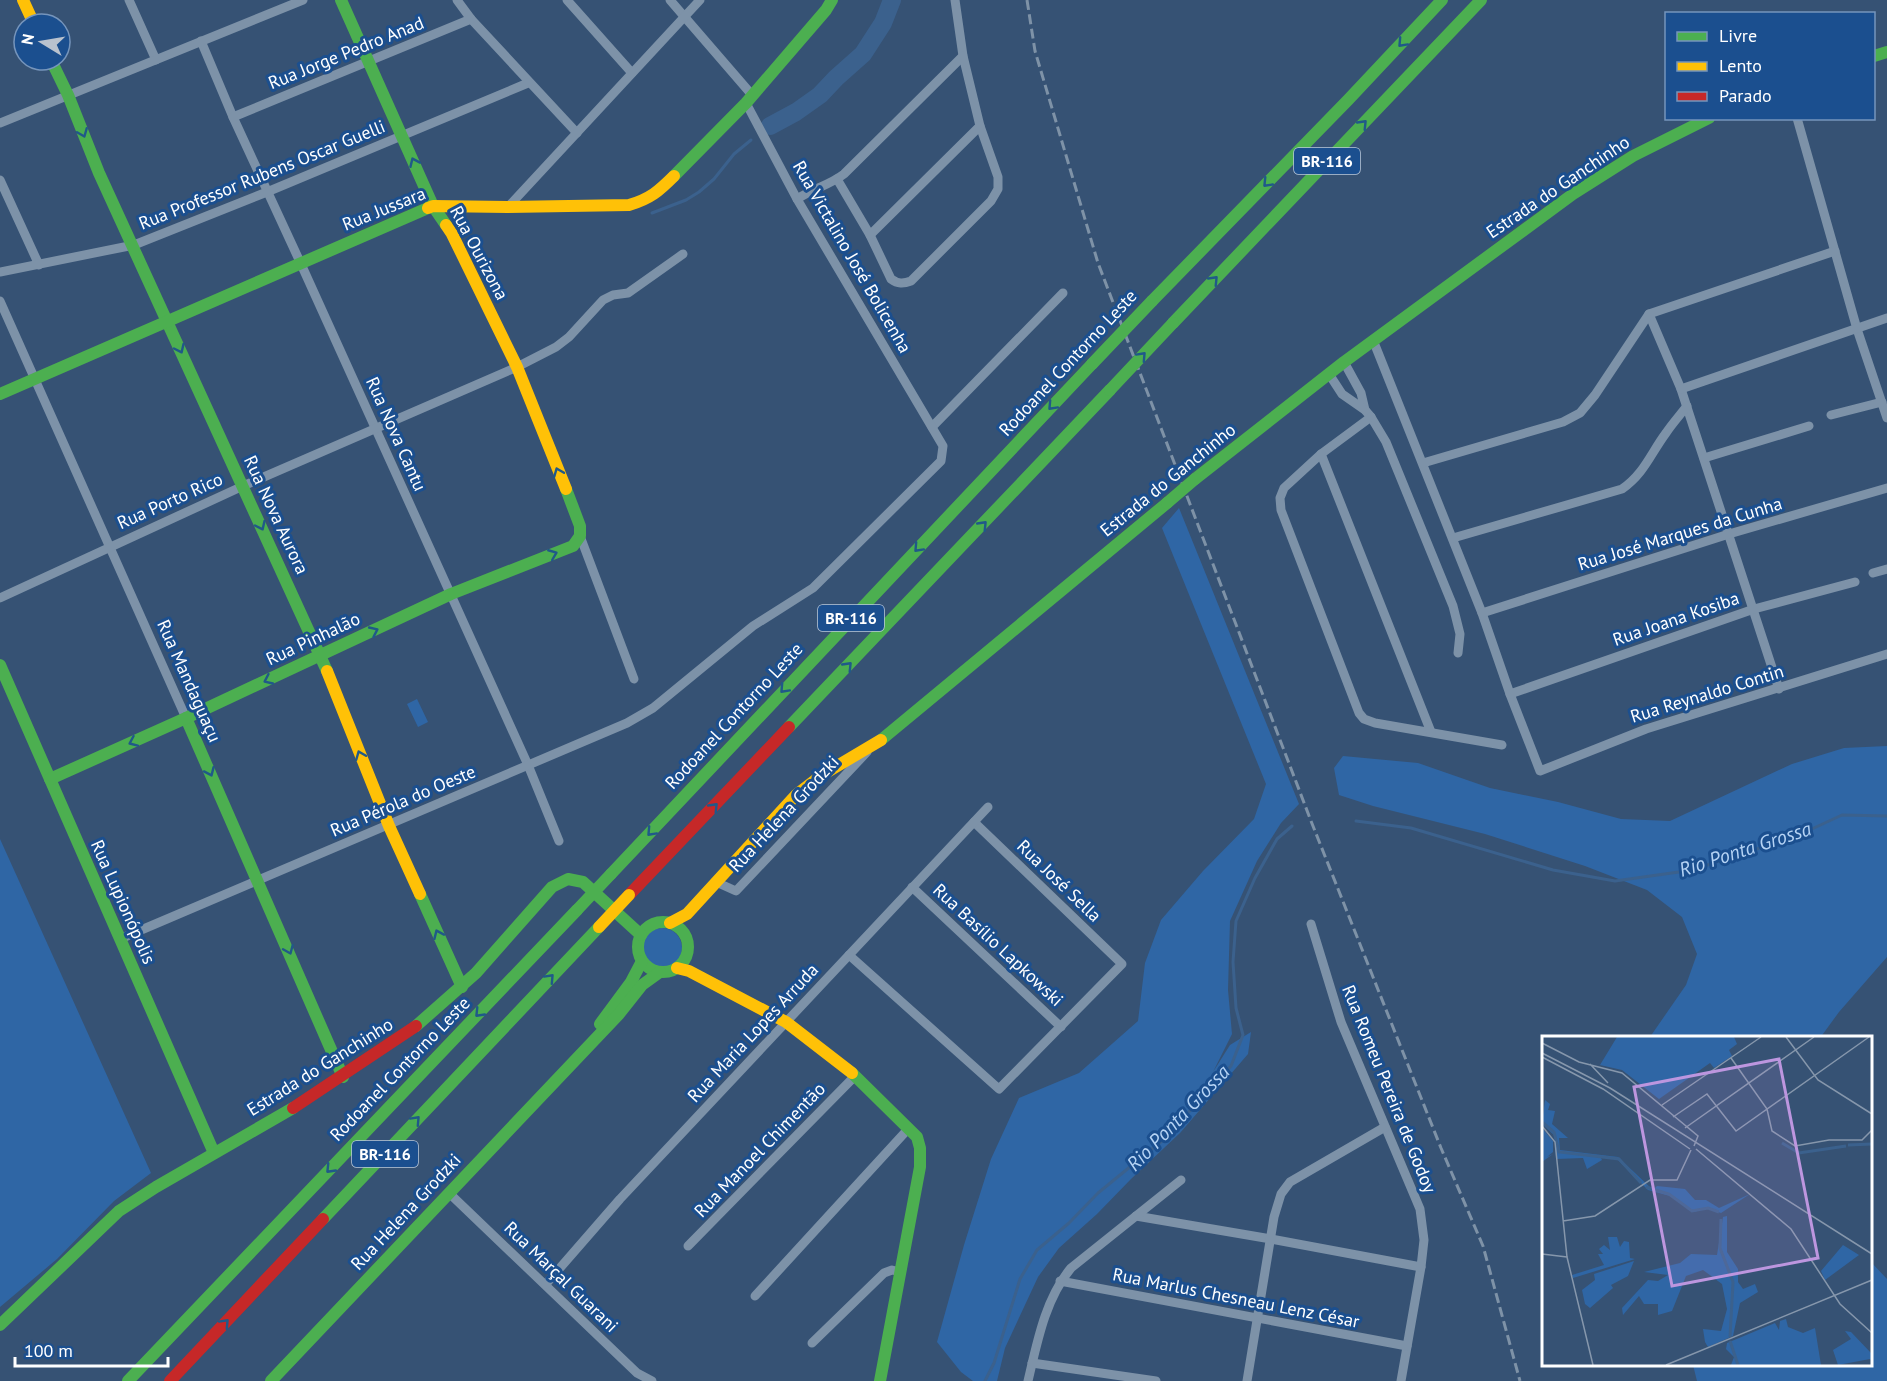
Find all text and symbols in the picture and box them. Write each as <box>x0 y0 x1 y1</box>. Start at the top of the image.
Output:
street label: Rua Jorge Pedro Anad <box>265 11 427 94</box>
north arrow <box>12 12 72 72</box>
legend <box>1665 12 1875 120</box>
text: Livre <box>1719 24 1757 47</box>
text: N <box>16 32 38 46</box>
one-way arrow <box>1398 36 1409 46</box>
text: Lento <box>1719 54 1762 77</box>
text: Parado <box>1719 84 1772 107</box>
street label: Rua Professor Rubens Oscar Guelli <box>135 114 388 235</box>
one-way arrow <box>1356 120 1367 131</box>
one-way arrow <box>76 127 88 138</box>
street label: Estrada do Ganchinho <box>1482 130 1634 243</box>
road number: BR-116 <box>1294 148 1360 174</box>
street label: Rua Victalino José Bolicenha <box>788 157 917 357</box>
one-way arrow <box>409 158 421 169</box>
one-way arrow <box>1263 176 1274 187</box>
street label: Rua Jussara <box>339 181 429 236</box>
street label: Rua Ourizona <box>445 202 514 304</box>
one-way arrow <box>1206 277 1217 288</box>
street label: Rodoanel Contorno Leste <box>994 285 1141 441</box>
one-way arrow <box>173 343 185 354</box>
one-way arrow <box>1134 352 1145 363</box>
street label: Rua Nova Cantu <box>361 373 432 494</box>
one-way arrow <box>1048 399 1059 410</box>
street label: Estrada do Ganchinho <box>1095 418 1240 541</box>
street label: Rua Nova Aurora <box>239 452 314 578</box>
street label: Rua Porto Rico <box>114 467 226 534</box>
one-way arrow <box>553 467 565 478</box>
street label: Rua José Marques da Cunha <box>1575 491 1785 576</box>
one-way arrow <box>254 520 266 531</box>
one-way arrow <box>976 521 987 531</box>
one-way arrow <box>914 541 925 551</box>
one-way arrow <box>546 549 557 561</box>
street label: Rua Joana Kosiba <box>1610 586 1742 651</box>
road number: BR-116 <box>818 605 884 631</box>
street label: Rua Pinhalão <box>262 607 364 670</box>
street label: Rua Mandaguaçu <box>152 616 227 746</box>
one-way arrow <box>367 626 378 638</box>
street label: Rodoanel Contorno Leste <box>660 638 807 794</box>
street label: Rua Reynaldo Contin <box>1627 659 1786 728</box>
one-way arrow <box>841 662 852 673</box>
one-way arrow <box>263 673 274 685</box>
one-way arrow <box>780 683 791 693</box>
one-way arrow <box>128 735 139 747</box>
one-way arrow <box>355 750 368 761</box>
street label: Rua Helena Grodzki <box>724 751 844 877</box>
street label: Rua Pérola do Oeste <box>327 760 479 842</box>
one-way arrow <box>203 765 215 776</box>
one-way arrow <box>707 803 718 814</box>
water label: Rio Ponta Grossa <box>1676 815 1815 883</box>
one-way arrow <box>647 825 658 835</box>
street label: Rua José Sella <box>1012 835 1106 927</box>
street label: Rua Lupionópolis <box>86 836 161 967</box>
street label: Rua Basílio Lapkowski <box>928 878 1068 1011</box>
one-way arrow <box>433 930 445 941</box>
one-way arrow <box>281 944 293 955</box>
street label: Rua Maria Lopes Arruda <box>682 958 823 1107</box>
one-way arrow <box>543 975 554 985</box>
street label: Rua Romeu Pereira de Godoy <box>1337 982 1442 1197</box>
street label: Rodoanel Contorno Leste <box>325 992 475 1146</box>
one-way arrow <box>475 1006 486 1016</box>
street label: Estrada do Ganchinho <box>242 1012 397 1121</box>
inset map <box>1542 1036 1872 1366</box>
water label: Rio Ponta Grossa <box>1121 1059 1235 1177</box>
street label: Rua Manoel Chimentão <box>689 1077 830 1222</box>
one-way arrow <box>409 1117 420 1128</box>
road number: BR-116 <box>352 1141 418 1167</box>
street label: Rua Helena Grodzki <box>346 1149 466 1275</box>
one-way arrow <box>326 1162 337 1173</box>
street label: Rua Marçal Guarani <box>500 1216 623 1337</box>
street label: Rua Marlus Chesneau Lenz César <box>1111 1262 1361 1333</box>
one-way arrow <box>218 1320 229 1330</box>
scale bar <box>15 1330 168 1368</box>
text: 100 m <box>24 1339 73 1362</box>

